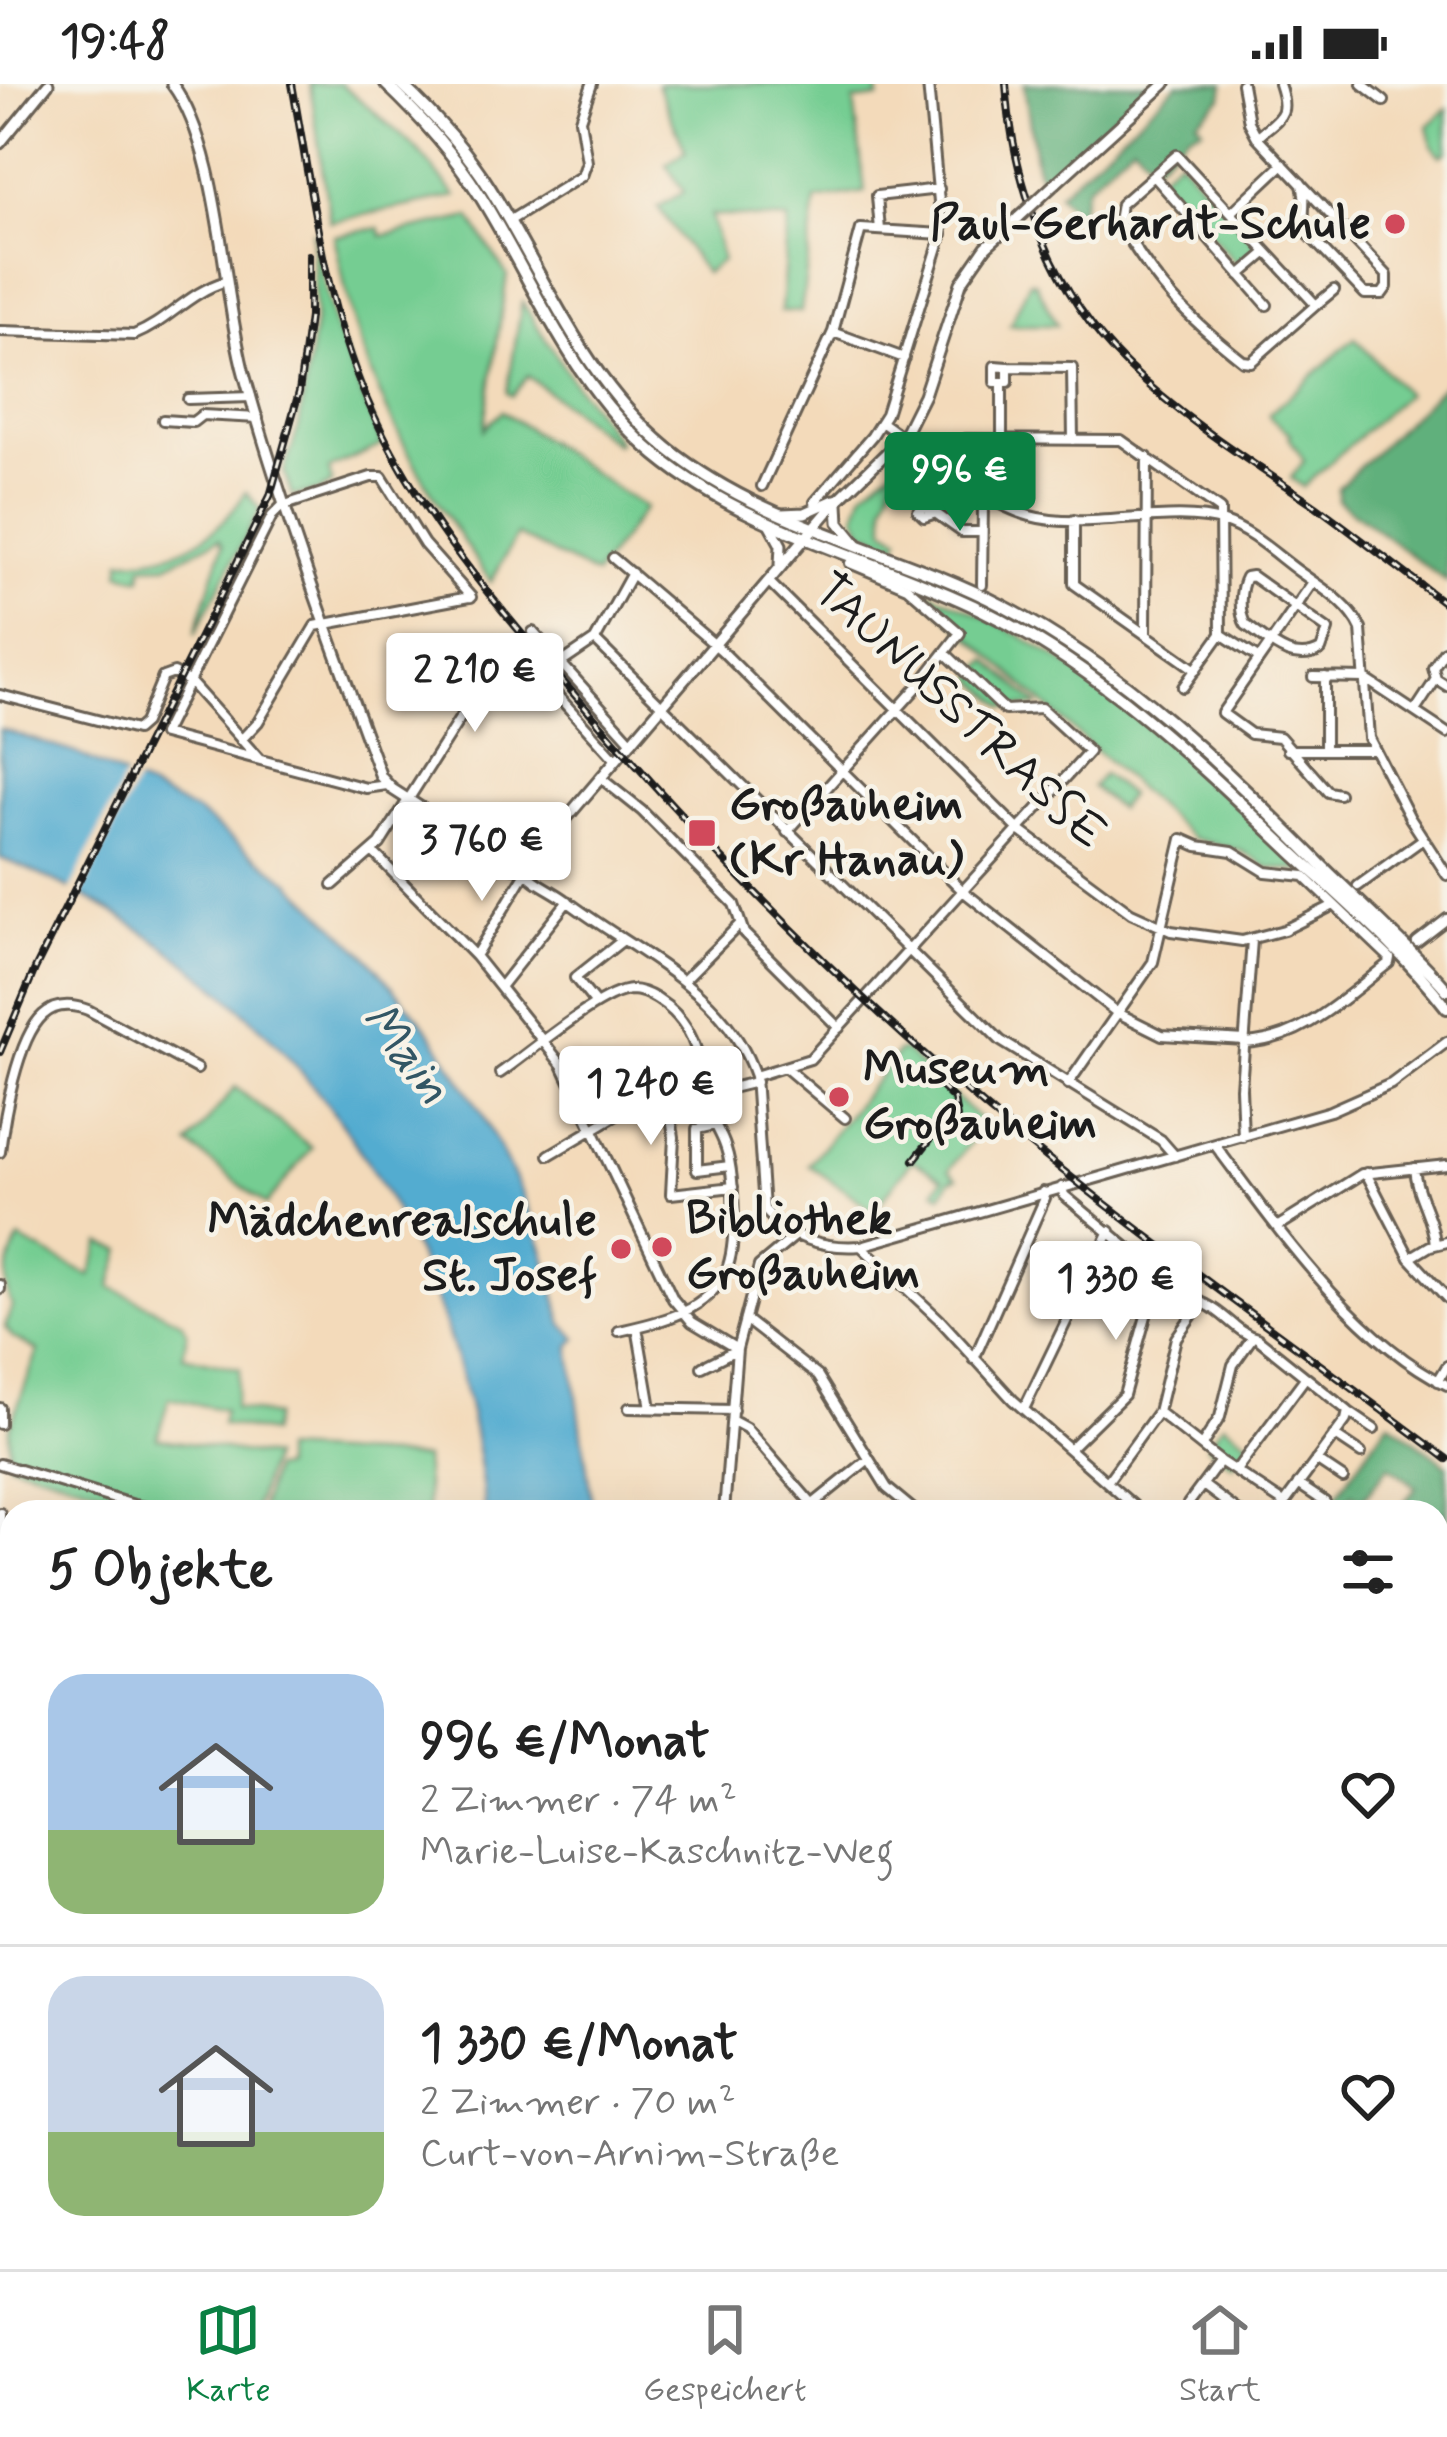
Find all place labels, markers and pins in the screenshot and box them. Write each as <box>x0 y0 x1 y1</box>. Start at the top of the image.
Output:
place label: Paul-Gerhardt-Schule <box>930 193 1371 256</box>
marker: Paul-Gerhardt-Schule <box>1382 211 1408 237</box>
pin: 996 € <box>876 432 1044 534</box>
pin: 2 210 € <box>364 633 586 735</box>
place label: Großauheim (Kr Hanau) <box>729 774 963 892</box>
pin: 3 760 € <box>371 802 593 904</box>
marker: Großauheim (Kr Hanau) <box>686 817 718 849</box>
place label: Museum Großauheim <box>863 1038 1097 1156</box>
pin: 1 240 € <box>540 1046 762 1148</box>
marker: Museum Großauheim <box>826 1084 852 1110</box>
place label: Bibliothek Großauheim <box>686 1188 920 1306</box>
place label: Mädchenrealschule St. Josef <box>208 1190 597 1308</box>
marker: Bibliothek Großauheim <box>649 1234 675 1260</box>
marker: Mädchenrealschule St. Josef <box>608 1236 634 1262</box>
pin: 1 330 € <box>1005 1241 1227 1343</box>

